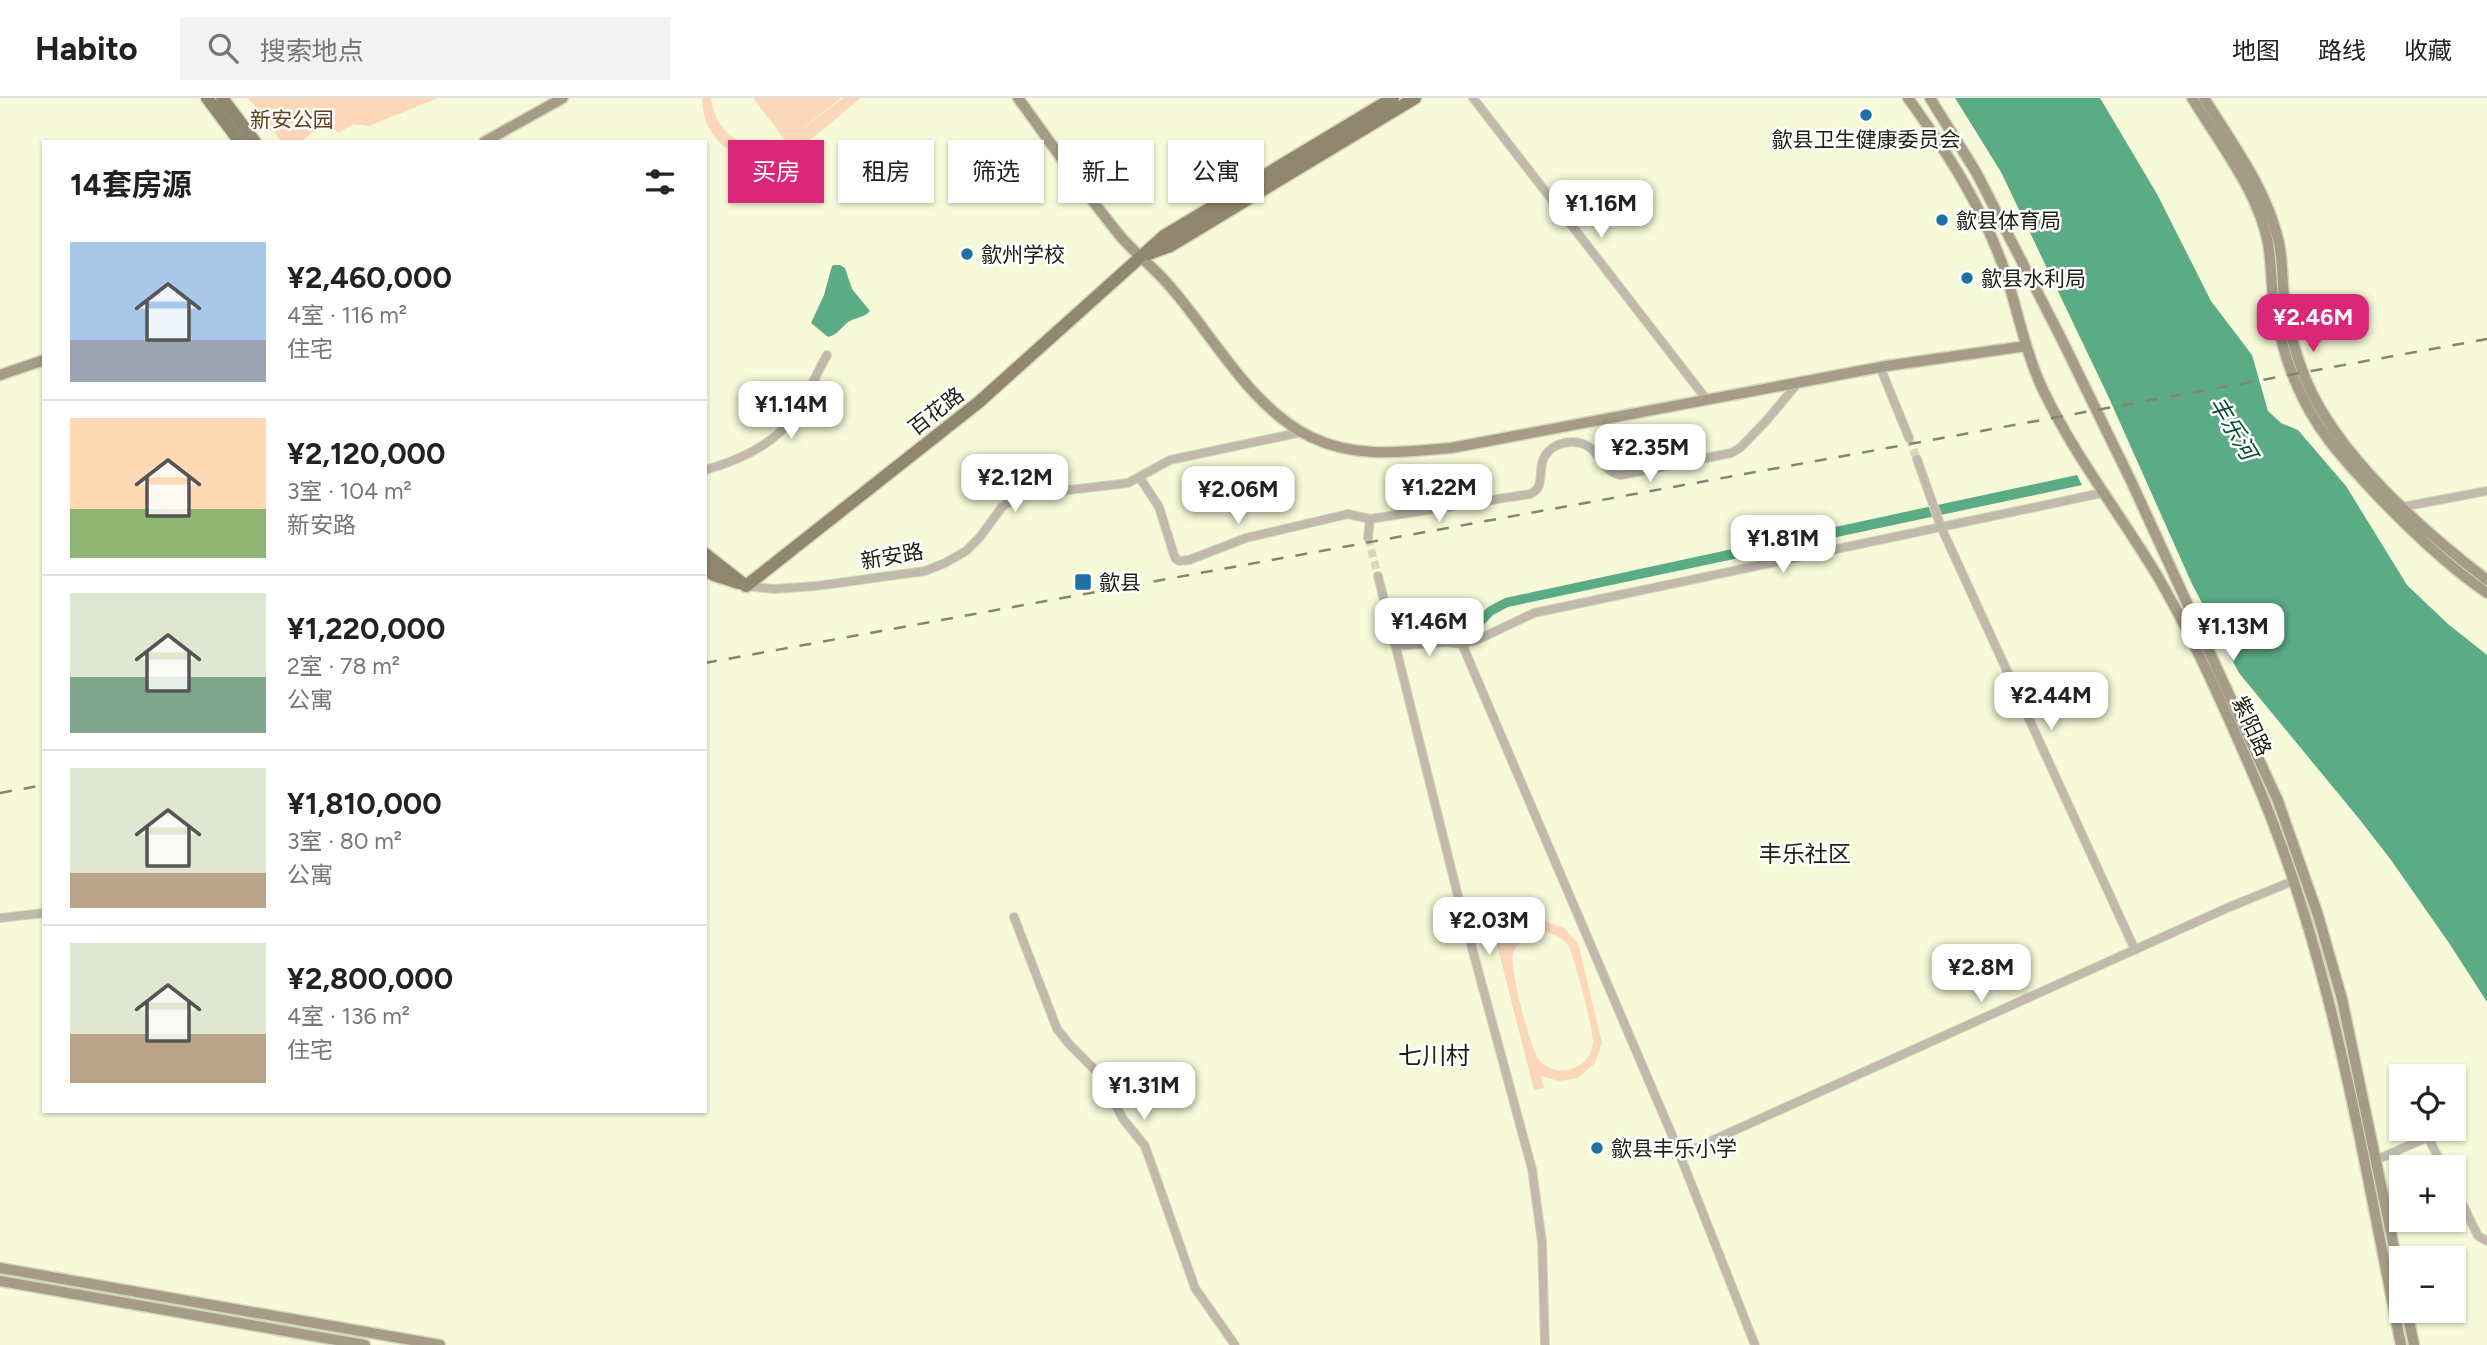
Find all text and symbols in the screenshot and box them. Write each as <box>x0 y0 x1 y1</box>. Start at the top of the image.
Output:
search box <box>180 17 670 80</box>
text: Habito <box>35 29 138 68</box>
icon: search <box>204 29 242 67</box>
text: 搜索地点 <box>260 35 364 67</box>
text: 地图 <box>2232 36 2280 65</box>
text: 路线 <box>2318 36 2366 65</box>
text: 收藏 <box>2404 36 2452 65</box>
park label: 新安公园 <box>250 107 334 132</box>
marker: 歙县卫生健康委员会 <box>1858 107 1874 123</box>
place label: 歙县卫生健康委员会 <box>1772 127 1961 152</box>
chip: 买房 <box>728 140 824 203</box>
chip: 租房 <box>838 140 934 203</box>
chip: 筛选 <box>948 140 1044 203</box>
chip: 新上 <box>1058 140 1154 203</box>
chip: 公寓 <box>1168 140 1264 203</box>
icon: filters <box>641 163 679 201</box>
text: 14套房源 <box>70 166 192 203</box>
pin: ¥1.16M <box>1544 180 1658 240</box>
text: ¥1.16M <box>1565 189 1637 217</box>
place label: 歙县体育局 <box>1956 208 2061 233</box>
marker: 歙县体育局 <box>1934 212 1950 228</box>
place label: 歙州学校 <box>981 242 1065 267</box>
marker: 歙州学校 <box>959 246 975 262</box>
text: ¥2,460,000 <box>287 259 452 296</box>
place label: 歙县水利局 <box>1981 266 2086 291</box>
icon: home <box>126 270 210 354</box>
marker: 歙县水利局 <box>1959 270 1975 286</box>
pin: ¥2.46M <box>2256 294 2370 354</box>
text: 4室 · 116 m² <box>287 301 407 329</box>
text: ¥2.46M <box>2273 303 2353 331</box>
text: 住宅 <box>287 335 333 363</box>
pin: ¥1.14M <box>734 382 848 441</box>
street label: 百花路 <box>903 382 969 440</box>
text: ¥1.14M <box>754 390 828 418</box>
water label: 丰乐河 <box>2203 391 2265 468</box>
pin: ¥2.35M <box>1593 424 1707 484</box>
text: ¥2.35M <box>1611 433 1689 461</box>
text: ¥2,120,000 <box>287 435 445 472</box>
icon: home <box>126 446 210 530</box>
pin: ¥2.12M <box>958 454 1072 514</box>
text: ¥2.12M <box>977 463 1053 491</box>
pin: ¥1.22M <box>1382 464 1496 524</box>
pin: ¥2.06M <box>1181 466 1295 526</box>
text: ¥1.22M <box>1401 473 1477 501</box>
text: ¥2.06M <box>1198 475 1278 503</box>
text: 3室 · 104 m² <box>287 477 412 505</box>
text: 新安路 <box>287 511 356 539</box>
pin: ¥1.81M <box>1726 516 1840 575</box>
text: ¥1.81M <box>1747 524 1819 552</box>
street label: 新安路 <box>859 538 925 574</box>
place label: 歙县 <box>1099 570 1141 595</box>
marker: 歙县 <box>1073 572 1093 592</box>
pin: ¥1.46M <box>1372 598 1486 658</box>
pin: ¥1.13M <box>2176 603 2290 663</box>
text: ¥1.46M <box>1391 607 1467 635</box>
text: ¥1,220,000 <box>287 610 445 647</box>
text: ¥1.13M <box>2197 612 2269 640</box>
icon: home <box>126 621 210 705</box>
text: 2室 · 78 m² <box>287 652 400 680</box>
pin: ¥2.44M <box>1994 672 2108 732</box>
text: ¥2.44M <box>2010 681 2092 709</box>
text: 公寓 <box>287 686 333 714</box>
street label: 紫阳路 <box>2227 692 2277 760</box>
text: ¥1,810,000 <box>287 785 442 822</box>
icon: home <box>126 796 210 880</box>
text: 3室 · 80 m² <box>287 827 402 855</box>
district label: 丰乐社区 <box>1759 840 1851 868</box>
text: 公寓 <box>287 861 333 889</box>
pin: ¥2.03M <box>1432 898 1546 957</box>
text: ¥2.03M <box>1449 906 1529 934</box>
pin: ¥2.8M <box>1932 944 2030 1004</box>
text: ¥2.8M <box>1948 953 2014 981</box>
text: ¥2,800,000 <box>287 960 453 997</box>
icon: home <box>126 971 210 1055</box>
text: 4室 · 136 m² <box>287 1002 410 1030</box>
text: 住宅 <box>287 1036 333 1064</box>
district label: 七川村 <box>1398 1041 1470 1070</box>
pin: ¥1.31M <box>1087 1062 1201 1122</box>
map controls <box>2389 1064 2466 1323</box>
button: locate <box>2389 1064 2466 1141</box>
text: ¥1.31M <box>1108 1071 1180 1099</box>
place label: 歙县丰乐小学 <box>1611 1136 1737 1161</box>
marker: 歙县丰乐小学 <box>1589 1140 1605 1156</box>
button: + <box>2389 1155 2466 1232</box>
button: − <box>2389 1246 2466 1323</box>

